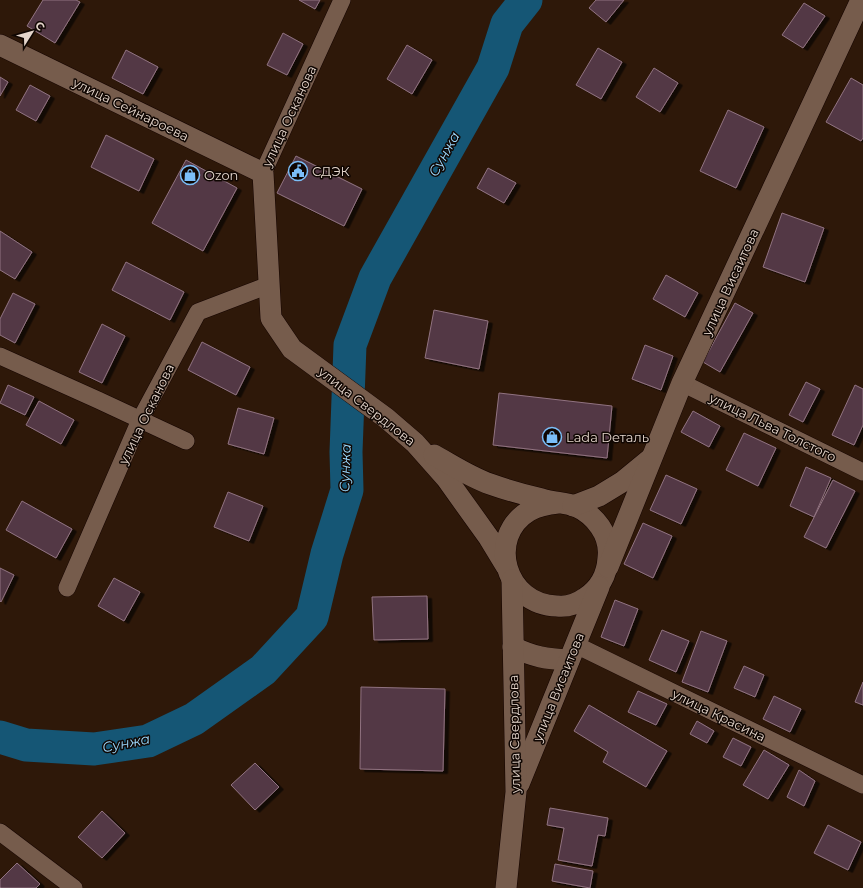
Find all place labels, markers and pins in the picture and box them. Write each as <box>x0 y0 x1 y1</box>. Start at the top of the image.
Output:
public building icon: СДЭК <box>287 160 309 182</box>
place label: СДЭК <box>312 163 350 179</box>
shop icon: Ozon <box>179 164 201 186</box>
place label: Ozon <box>204 167 238 183</box>
shop icon: Lada Dеталь <box>541 426 563 448</box>
place label: Lada Dеталь <box>566 429 649 445</box>

